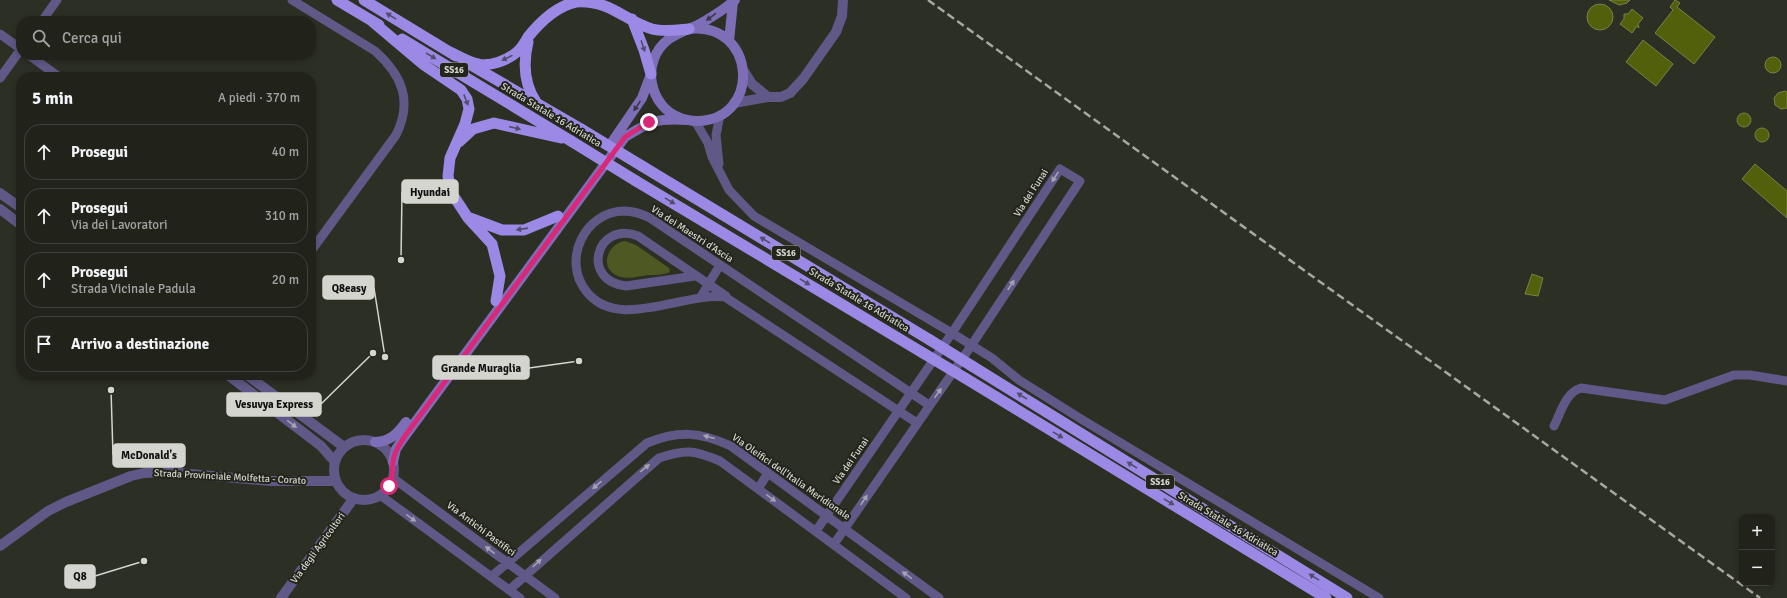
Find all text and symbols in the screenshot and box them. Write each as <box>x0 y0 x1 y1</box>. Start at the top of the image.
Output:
one-way arrow <box>385 12 396 20</box>
one-way arrow <box>706 13 717 21</box>
search box <box>16 16 316 60</box>
icon: search <box>30 27 52 49</box>
text: Cerca qui <box>62 29 122 47</box>
one-way arrow <box>640 41 646 53</box>
one-way arrow <box>425 53 437 60</box>
one-way arrow <box>501 55 512 61</box>
road number: SS16 <box>440 63 468 77</box>
street label: Strada Statale 16 Adriatica <box>499 80 603 150</box>
text: 5 min <box>32 88 73 109</box>
text: A piedi · 370 m <box>218 90 300 106</box>
one-way arrow <box>463 95 469 107</box>
one-way arrow <box>633 100 640 112</box>
route end <box>640 113 658 131</box>
one-way arrow <box>509 125 522 131</box>
icon: ahead <box>33 141 55 163</box>
text: Prosegui <box>71 143 128 161</box>
text: 40 m <box>272 144 299 160</box>
street label: Via dei Funai <box>1011 167 1051 219</box>
one-way arrow <box>1051 172 1058 183</box>
callout: Hyundai <box>402 180 458 203</box>
text: Hyundai <box>410 186 450 199</box>
one-way arrow <box>665 197 675 205</box>
text: Prosegui <box>71 199 128 217</box>
street label: Via dei Maestri d’Ascia <box>649 203 735 265</box>
icon: ahead <box>33 205 55 227</box>
text: 310 m <box>265 208 299 224</box>
text: Via dei Lavoratori <box>71 217 168 233</box>
one-way arrow <box>516 226 528 232</box>
one-way arrow <box>759 237 771 244</box>
road number: SS16 <box>772 246 800 260</box>
text: Prosegui <box>71 263 128 281</box>
street label: Strada Statale 16 Adriatica <box>807 265 911 335</box>
icon: ahead <box>33 269 55 291</box>
text: 20 m <box>272 272 299 288</box>
callout: Q8easy <box>323 276 374 299</box>
one-way arrow <box>799 279 811 286</box>
one-way arrow <box>1007 280 1015 291</box>
text: Strada Vicinale Padula <box>71 281 196 297</box>
text: Q8easy <box>332 282 367 295</box>
icon: arrive <box>33 333 55 355</box>
text: Arrivo a destinazione <box>71 335 209 353</box>
callout: Grande Muraglia <box>433 356 529 379</box>
text: Grande Muraglia <box>441 362 521 375</box>
one-way arrow <box>934 388 942 398</box>
callout: Vesuvya Express <box>227 393 321 416</box>
one-way arrow <box>1016 393 1028 400</box>
text: Vesuvya Express <box>235 398 313 411</box>
one-way arrow <box>287 420 298 428</box>
street label: Via Oleifici dell'Italia Meridionale <box>730 431 852 523</box>
one-way arrow <box>1052 431 1064 438</box>
one-way arrow <box>703 434 716 440</box>
street label: Via dei Funai <box>830 435 872 487</box>
callout: McDonald's <box>113 444 185 467</box>
text: McDonald's <box>121 449 177 462</box>
one-way arrow <box>1127 461 1137 469</box>
one-way arrow <box>640 464 651 472</box>
street label: Strada Provinciale Molfetta - Corato <box>154 467 306 487</box>
road number: SS16 <box>1146 475 1174 489</box>
route start <box>380 477 398 495</box>
one-way arrow <box>592 480 601 489</box>
street label: Strada Statale 16 Adriatica <box>1176 489 1280 559</box>
one-way arrow <box>766 494 776 502</box>
one-way arrow <box>860 495 868 505</box>
street label: Via Antichi Pastifici <box>444 499 518 559</box>
one-way arrow <box>1163 499 1175 506</box>
street label: Via degli Agricoltori <box>288 510 348 586</box>
one-way arrow <box>406 514 417 522</box>
map controls <box>1739 514 1775 586</box>
button: + <box>1739 514 1775 550</box>
one-way arrow <box>485 546 495 554</box>
button: − <box>1739 550 1775 586</box>
one-way arrow <box>532 559 543 568</box>
callout: Q8 <box>65 565 95 588</box>
text: Q8 <box>73 570 87 583</box>
one-way arrow <box>902 571 913 579</box>
one-way arrow <box>1308 574 1320 581</box>

